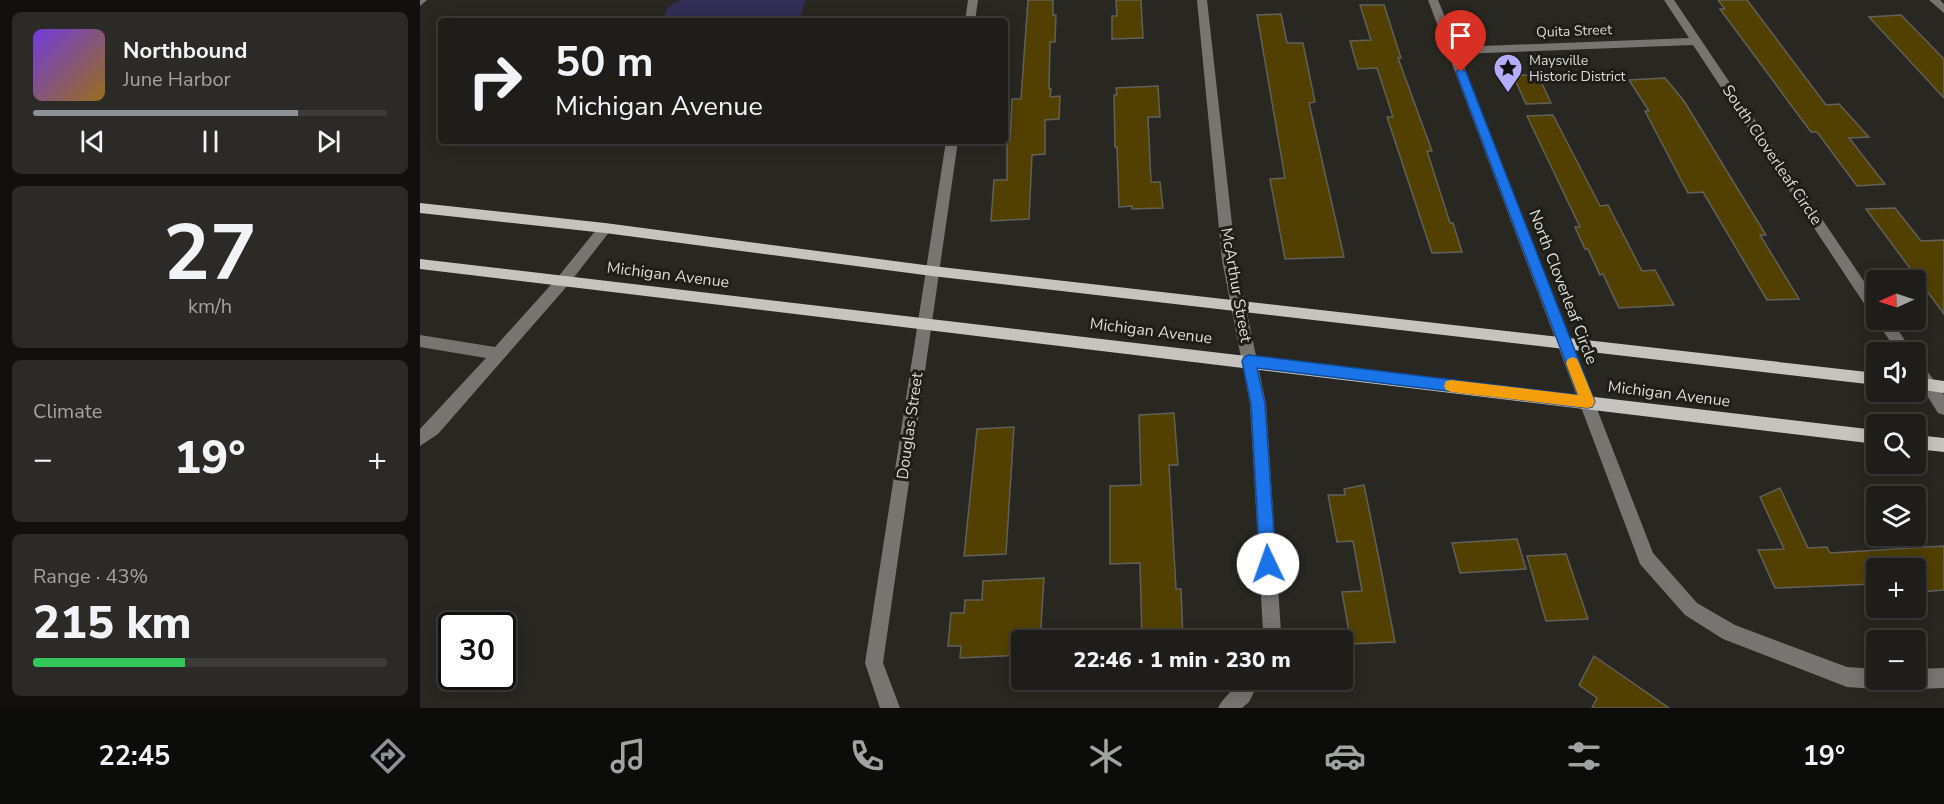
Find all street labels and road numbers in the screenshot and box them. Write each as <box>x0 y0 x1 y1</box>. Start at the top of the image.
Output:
street label: Quita Street <box>1536 20 1612 42</box>
street label: South Cloverleaf Circle <box>1717 81 1827 229</box>
street label: North Cloverleaf Circle <box>1523 206 1603 368</box>
street label: McArthur Street <box>1215 226 1257 344</box>
street label: Michigan Avenue <box>606 257 730 293</box>
street label: Michigan Avenue <box>1089 313 1213 349</box>
street label: Douglas Street <box>892 371 928 481</box>
street label: Michigan Avenue <box>1607 376 1731 412</box>

